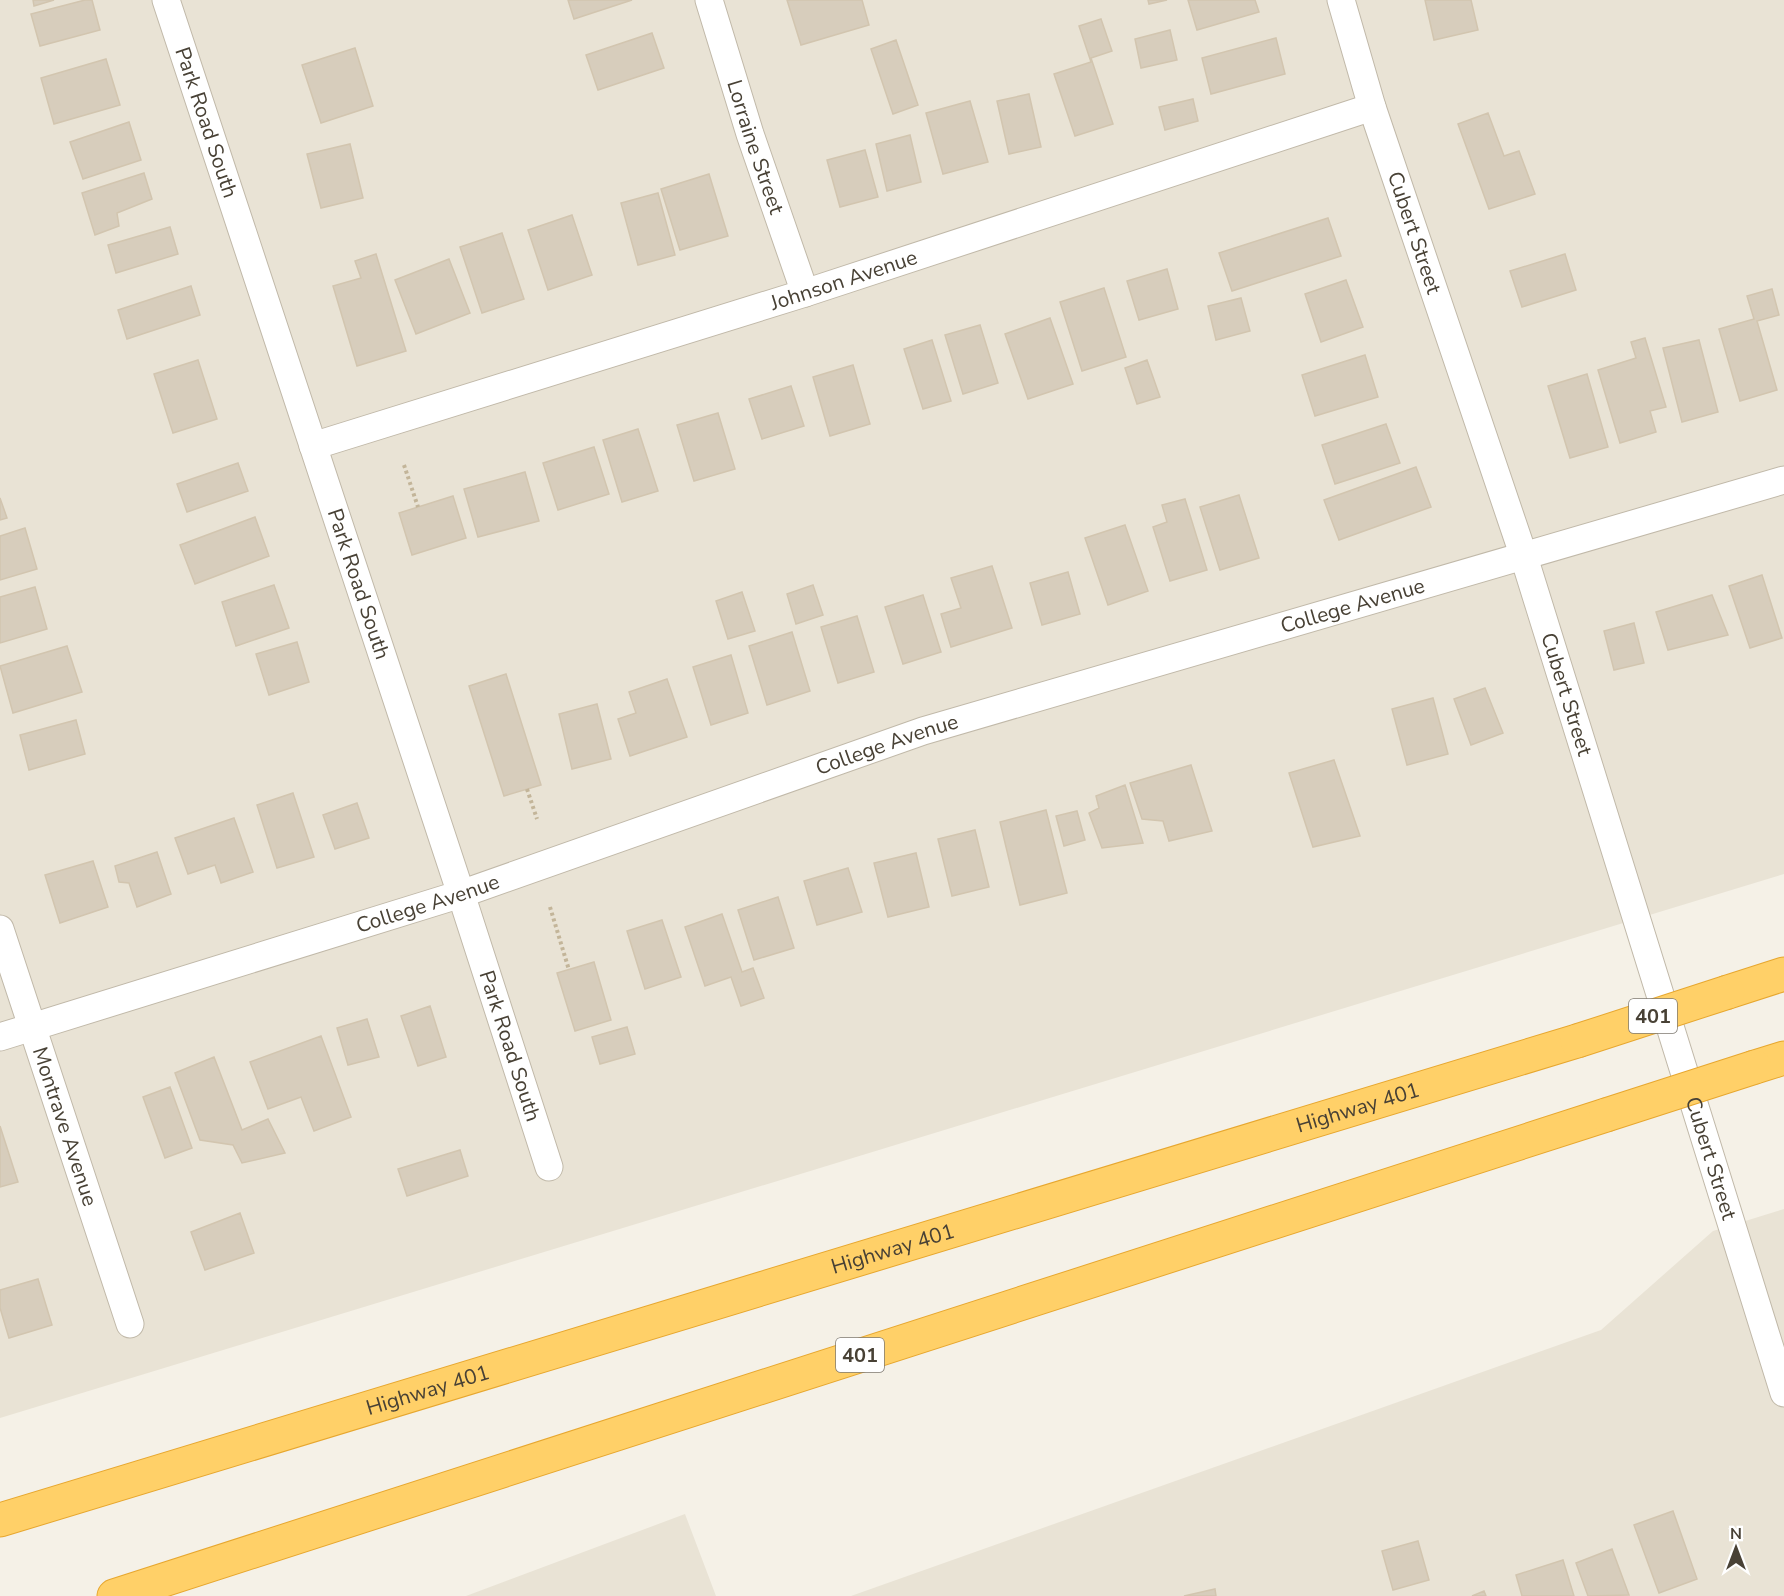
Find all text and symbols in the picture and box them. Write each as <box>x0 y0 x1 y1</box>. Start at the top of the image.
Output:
street label: Park Road South <box>168 43 244 202</box>
street label: Lorraine Street <box>720 76 791 218</box>
street label: Cubert Street <box>1381 168 1448 298</box>
street label: Johnson Avenue <box>766 243 921 317</box>
street label: Park Road South <box>321 505 397 663</box>
street label: College Avenue <box>1277 571 1428 640</box>
street label: Cubert Street <box>1534 629 1599 760</box>
street label: College Avenue <box>812 707 961 782</box>
street label: College Avenue <box>353 868 503 940</box>
street label: Park Road South <box>472 967 547 1125</box>
road number: 401 <box>1629 999 1677 1033</box>
street label: Montrave Avenue <box>26 1043 104 1210</box>
street label: Highway 401 <box>1293 1076 1423 1140</box>
street label: Cubert Street <box>1679 1093 1743 1224</box>
street label: Highway 401 <box>828 1217 958 1281</box>
road number: 401 <box>836 1338 884 1372</box>
street label: Highway 401 <box>363 1358 493 1422</box>
north arrow <box>1706 1518 1766 1578</box>
text: N <box>1730 1523 1742 1545</box>

